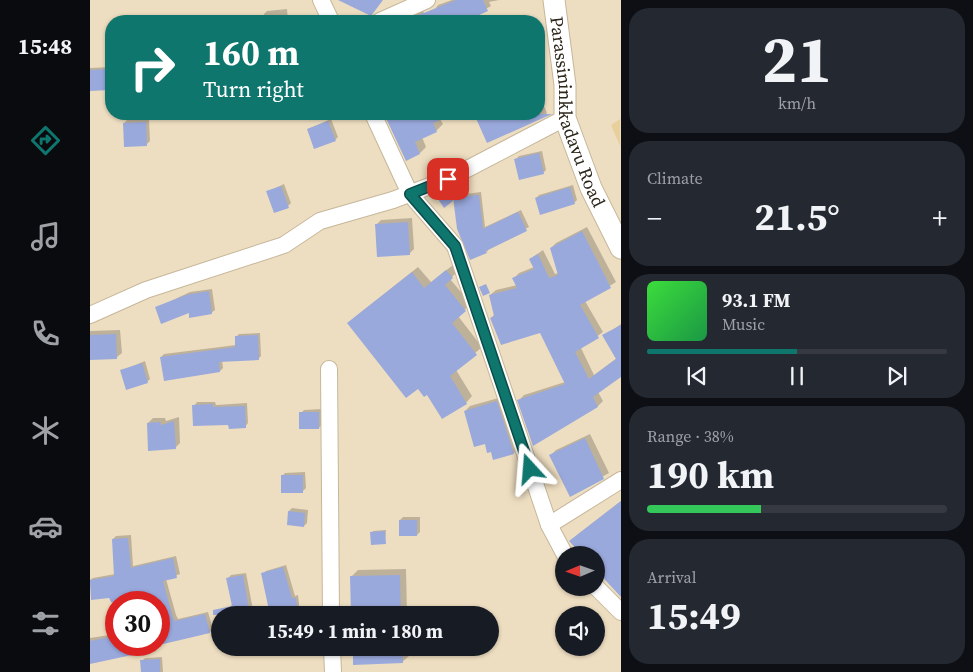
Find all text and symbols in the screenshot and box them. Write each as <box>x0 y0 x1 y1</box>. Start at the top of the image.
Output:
street label: Parassininkkadavu Road <box>544 15 612 211</box>
text: 21 <box>762 15 832 104</box>
text: 160 m <box>203 29 299 77</box>
text: 15:48 <box>18 31 72 61</box>
icon: right <box>120 35 185 100</box>
text: Turn right <box>203 74 304 104</box>
text: km/h <box>778 92 816 114</box>
icon: directions <box>28 123 63 158</box>
pin <box>427 158 469 200</box>
icon: arrive <box>434 165 462 193</box>
text: Climate <box>647 167 703 189</box>
text: 21.5° <box>754 191 840 243</box>
text: − <box>647 199 662 237</box>
text: + <box>932 199 947 237</box>
icon: music <box>28 219 63 254</box>
text: 93.1 FM <box>722 287 791 313</box>
text: Music <box>722 313 765 335</box>
icon: phone <box>28 316 63 351</box>
icon: previous <box>683 362 711 390</box>
icon: pause <box>783 362 811 390</box>
icon: next <box>883 362 911 390</box>
icon: climate <box>28 413 63 448</box>
text: Range · 38% <box>647 425 734 447</box>
position arrow <box>503 442 555 494</box>
text: 190 km <box>647 449 774 501</box>
icon: car <box>28 509 63 544</box>
north arrow <box>555 546 605 596</box>
map controls <box>555 546 605 656</box>
text: Arrival <box>647 566 696 588</box>
text: 15:49 <box>647 590 741 642</box>
speed limit sign: 30 <box>105 591 170 656</box>
icon: filters <box>28 606 63 641</box>
button: sound <box>555 606 605 656</box>
text: 15:49 · 1 min · 180 m <box>267 618 443 644</box>

